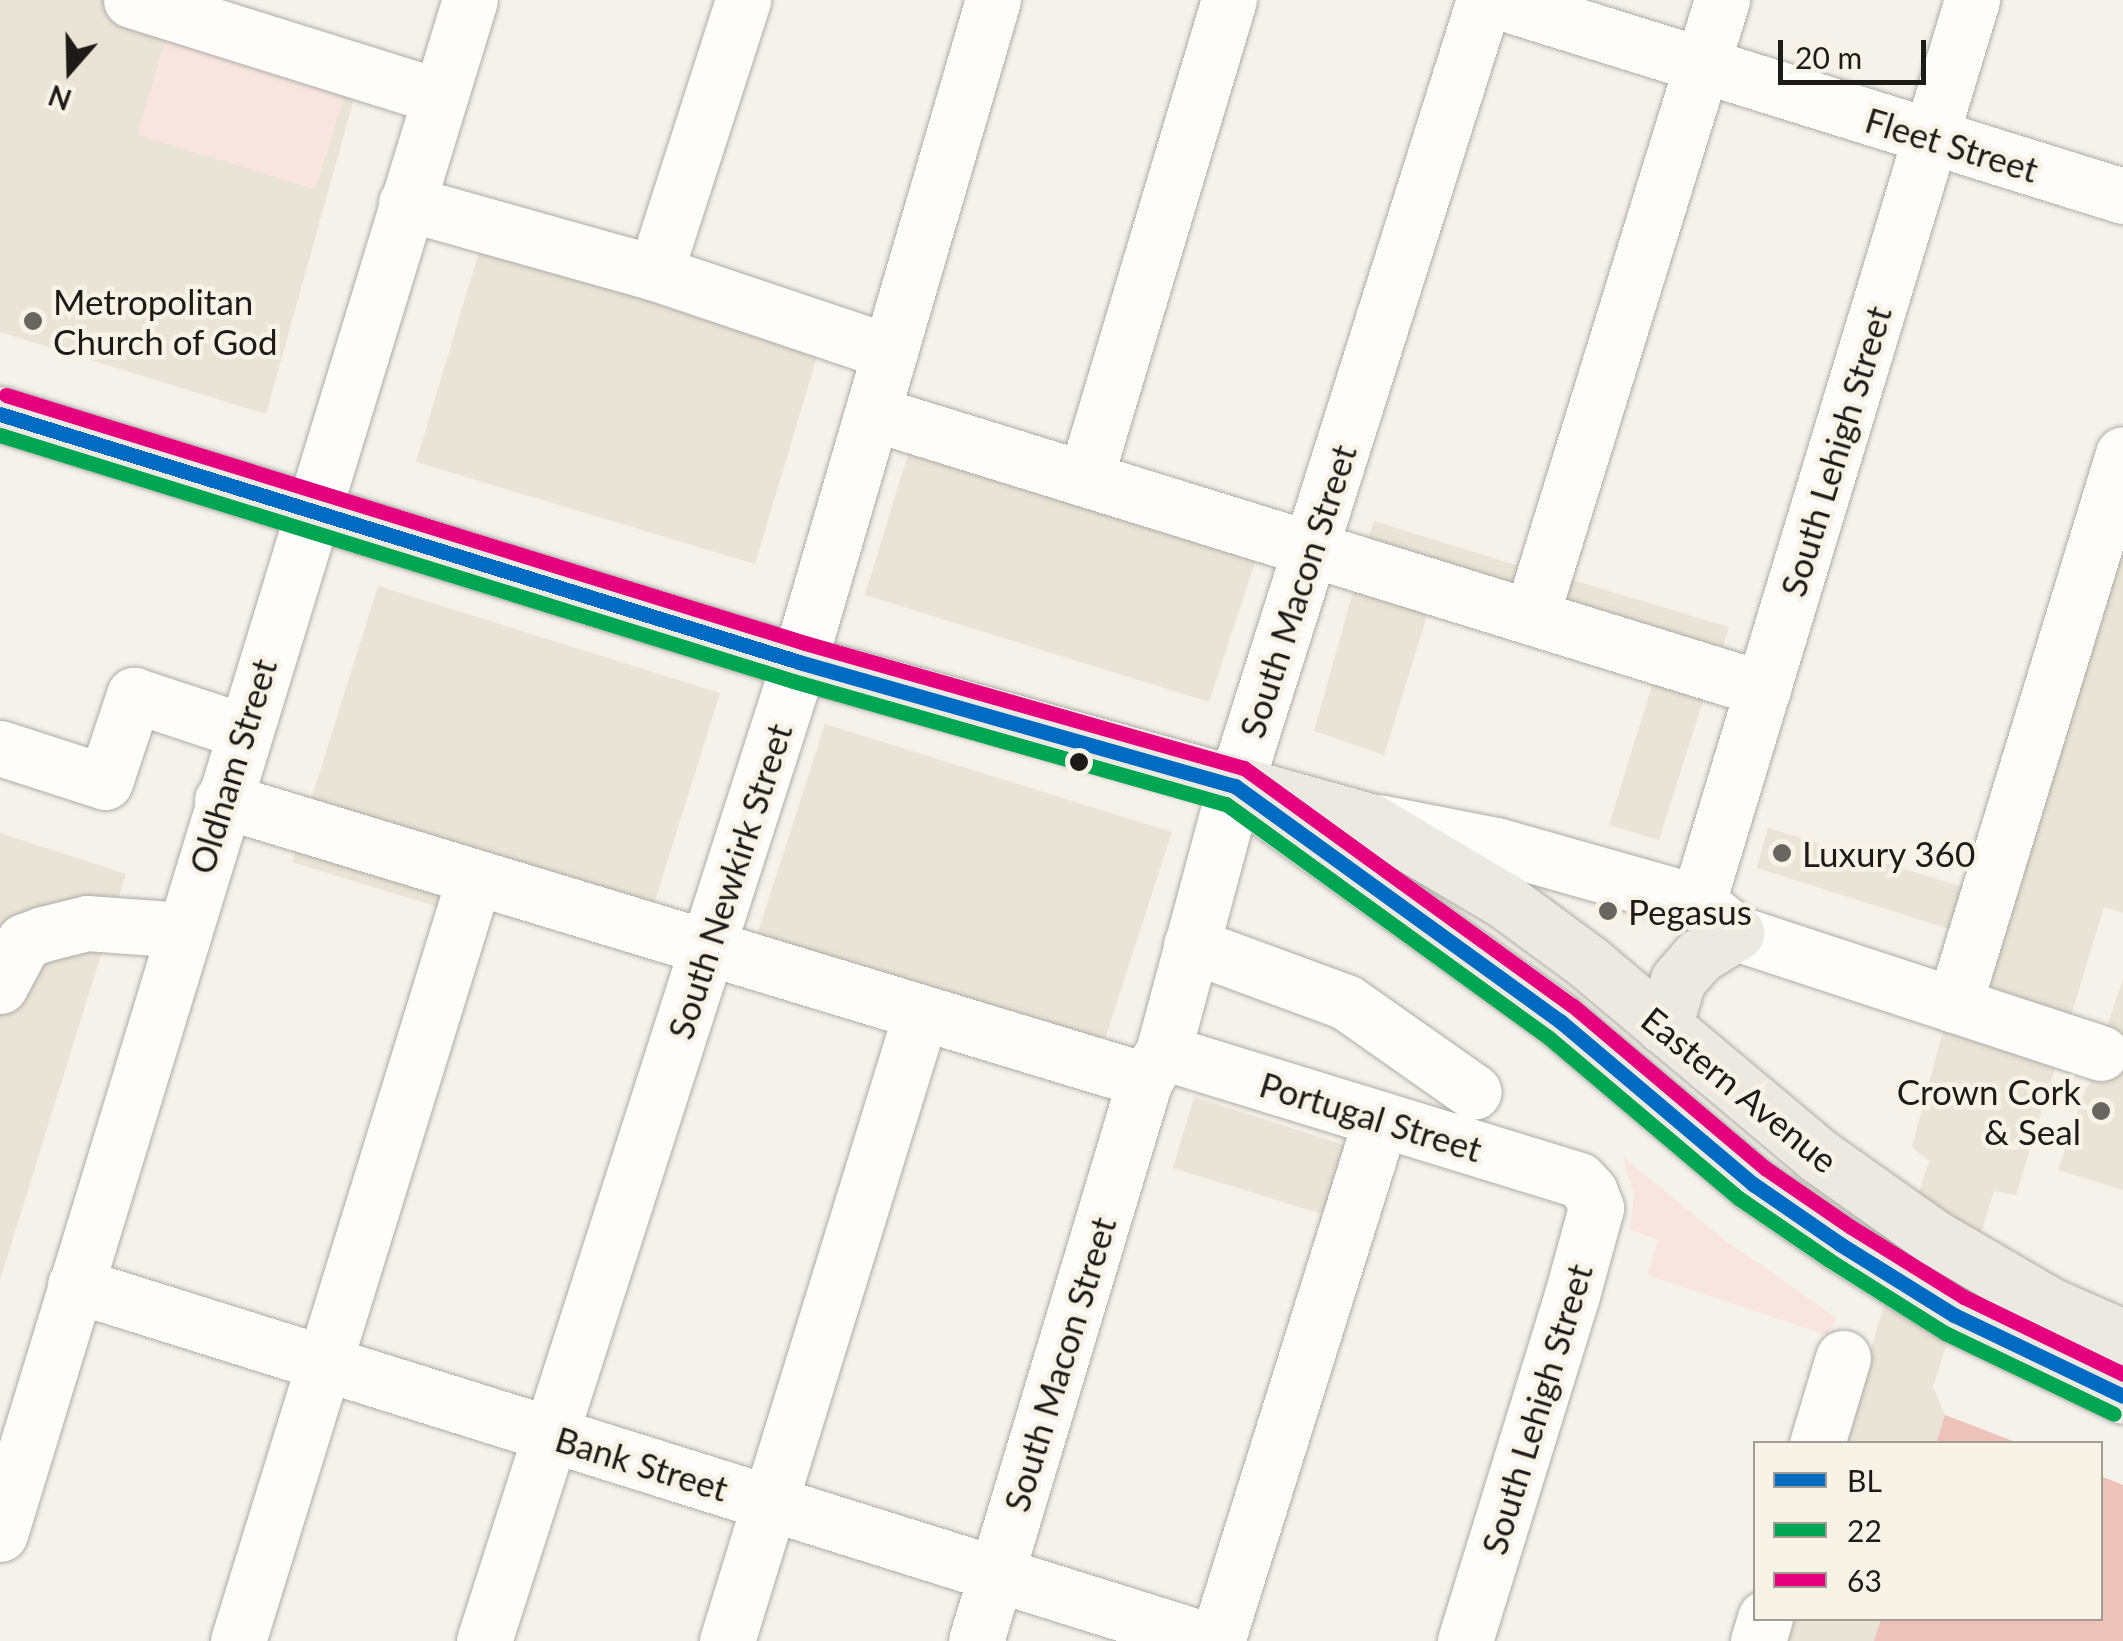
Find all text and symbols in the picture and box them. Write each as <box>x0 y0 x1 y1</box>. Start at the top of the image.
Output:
north arrow <box>20 20 120 120</box>
scale bar <box>1783 20 1930 82</box>
text: 20 m <box>1795 39 1862 75</box>
text: N <box>44 79 76 118</box>
street label: Fleet Street <box>1861 98 2043 190</box>
place label: Metropolitan Church of God <box>53 280 278 362</box>
street label: South Lehigh Street <box>1771 301 1899 601</box>
marker: Metropolitan Church of God <box>22 310 44 332</box>
street label: South Macon Street <box>1230 439 1364 743</box>
street label: Oldham Street <box>179 654 285 878</box>
street label: South Newkirk Street <box>658 718 800 1044</box>
unlabelled marker <box>1069 752 1089 772</box>
place label: Luxury 360 <box>1802 832 1976 874</box>
marker: Luxury 360 <box>1771 842 1793 864</box>
place label: Pegasus <box>1628 890 1752 932</box>
marker: Pegasus <box>1597 900 1619 922</box>
street label: Eastern Avenue <box>1633 997 1847 1181</box>
street label: Portugal Street <box>1255 1062 1487 1170</box>
place label: Crown Cork & Seal <box>1897 1070 2081 1152</box>
marker: Crown Cork & Seal <box>2090 1100 2112 1122</box>
street label: South Macon Street <box>994 1212 1124 1516</box>
street label: South Lehigh Street <box>1472 1259 1600 1559</box>
street label: Bank Street <box>551 1417 733 1509</box>
legend <box>1753 1441 2103 1621</box>
text: BL <box>1847 1462 1882 1498</box>
text: 22 <box>1847 1512 1882 1548</box>
text: 63 <box>1847 1562 1882 1598</box>

